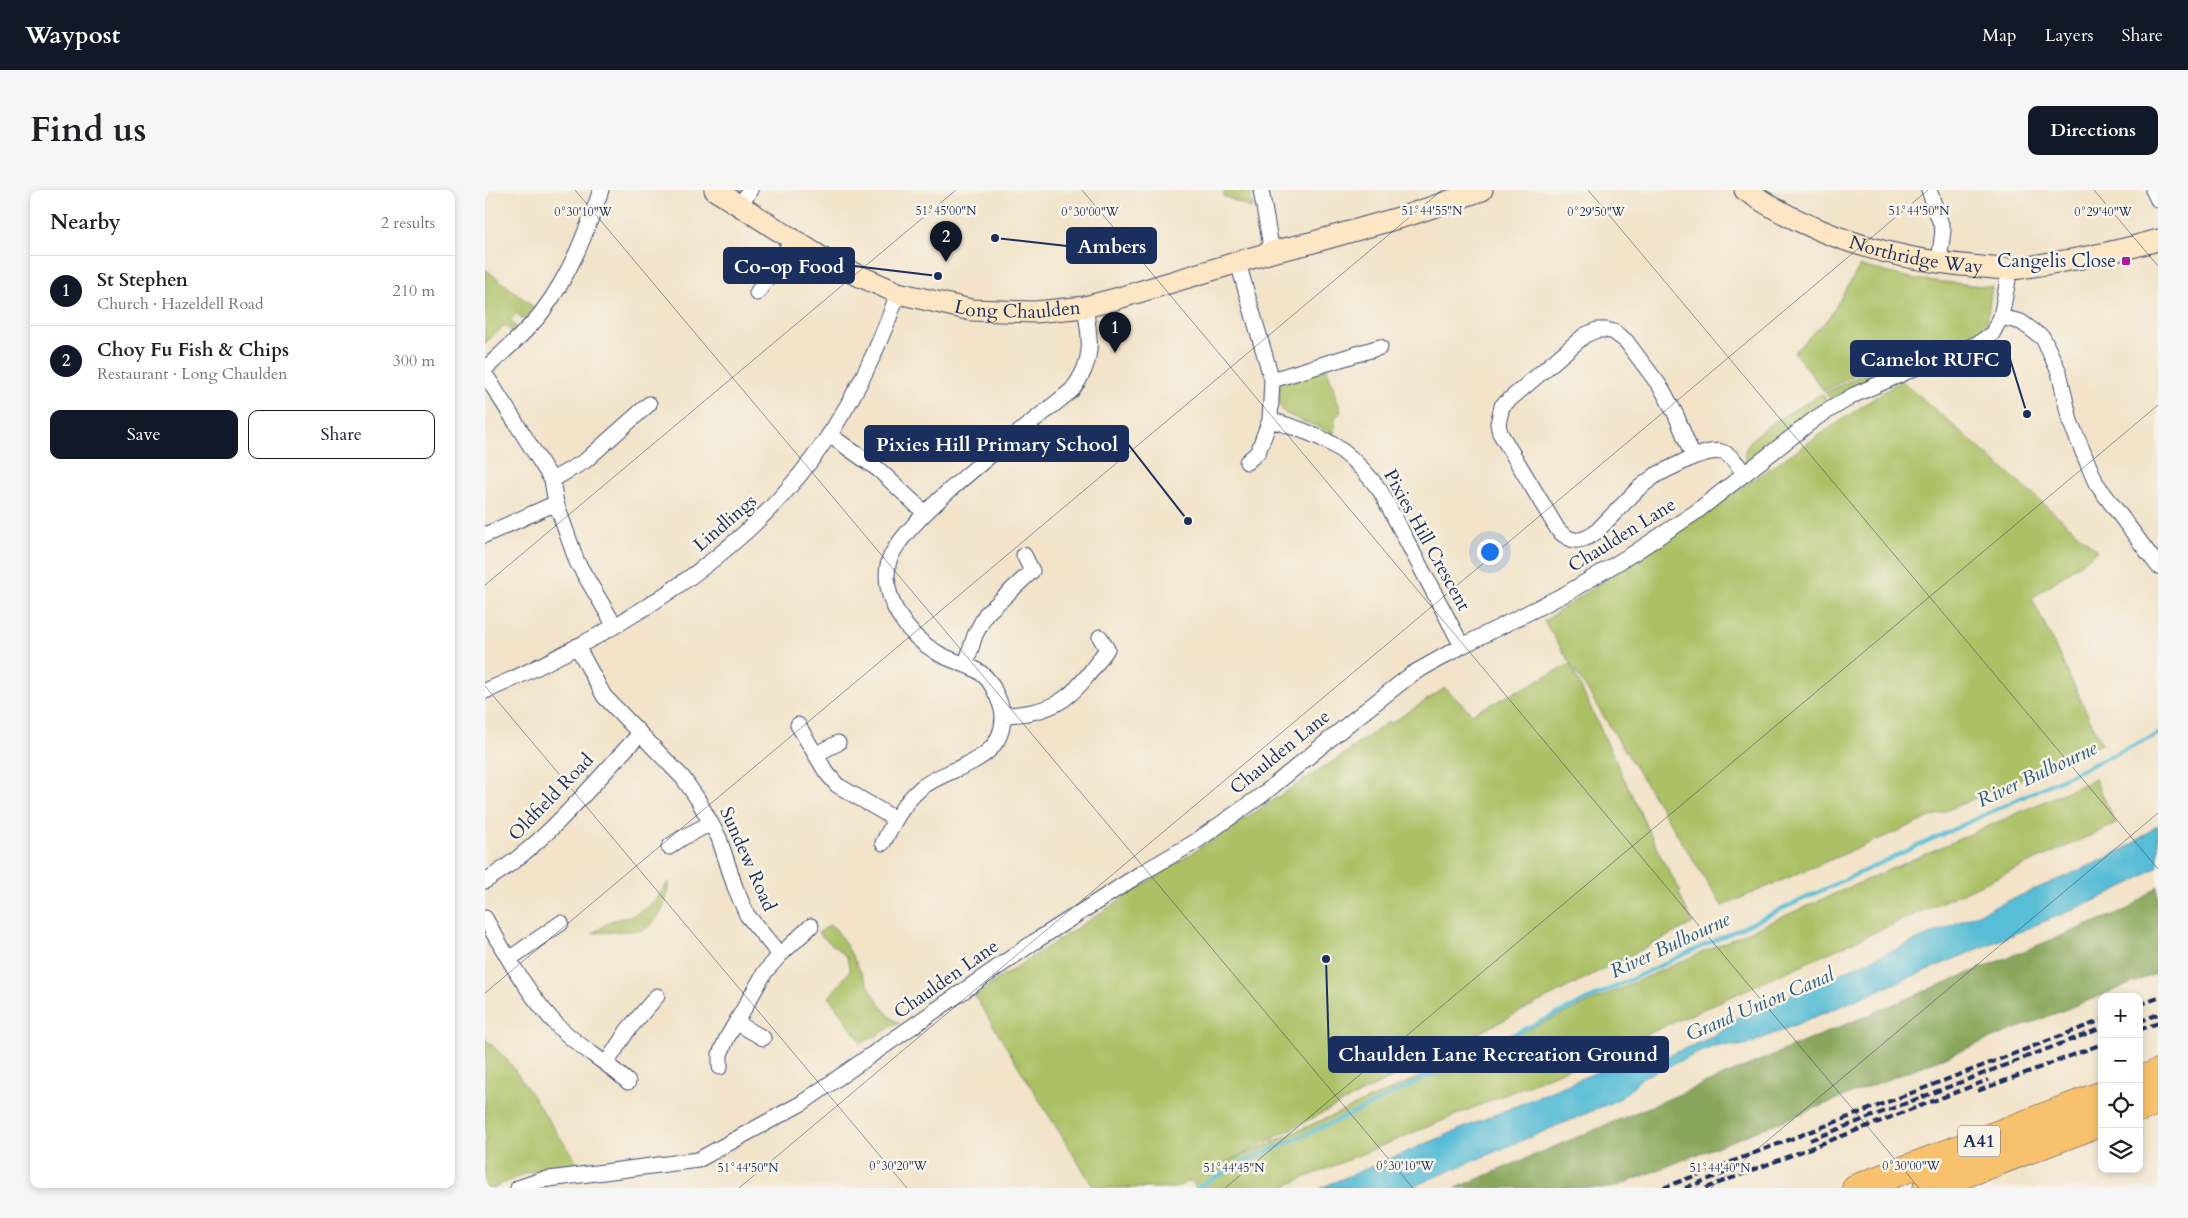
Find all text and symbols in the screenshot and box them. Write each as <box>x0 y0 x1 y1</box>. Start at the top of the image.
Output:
text: Waypost <box>25 19 120 52</box>
text: Map <box>1982 23 2017 48</box>
text: Layers <box>2045 23 2094 48</box>
text: Share <box>2122 23 2163 48</box>
text: Find us <box>30 106 146 154</box>
button: Directions <box>2028 106 2158 155</box>
text: 51°45'00"N <box>916 203 977 219</box>
text: 51°44'55"N <box>1402 203 1463 219</box>
text: 51°44'50"N <box>1889 203 1950 219</box>
text: 0°30'10"W <box>554 204 613 220</box>
text: 0°30'00"W <box>1061 204 1120 220</box>
text: 0°29'50"W <box>1567 204 1626 220</box>
text: 0°29'40"W <box>2074 204 2133 220</box>
text: Nearby <box>50 208 121 237</box>
text: 2 results <box>381 212 435 234</box>
pin: 2 <box>930 221 962 262</box>
callout: Ambers <box>1067 228 1156 263</box>
street label: Northridge Way <box>1846 229 1984 280</box>
text: Ambers <box>1078 233 1146 260</box>
callout: Co-op Food <box>724 248 854 283</box>
place label: Cangelis Close <box>1997 248 2116 274</box>
text: Co-op Food <box>734 253 845 280</box>
marker: Cangelis Close <box>2120 255 2132 267</box>
text: St Stephen <box>97 267 188 293</box>
text: 1 <box>62 280 70 302</box>
text: 210 m <box>393 280 435 302</box>
text: Church · Hazeldell Road <box>97 293 264 315</box>
street label: Long Chaulden <box>952 294 1082 325</box>
pin: 1 <box>1099 312 1131 353</box>
text: Choy Fu Fish & Chips <box>97 337 289 363</box>
callout: Camelot RUFC <box>1851 341 2010 376</box>
text: Camelot RUFC <box>1860 346 2000 373</box>
text: 2 <box>62 350 70 372</box>
text: 300 m <box>393 350 435 372</box>
text: Restaurant · Long Chaulden <box>97 363 287 385</box>
button: Save <box>50 410 238 459</box>
button: Share <box>248 410 435 459</box>
callout: Pixies Hill Primary School <box>865 426 1128 461</box>
text: Pixies Hill Primary School <box>876 431 1118 458</box>
street label: Pixies Hill Crescent <box>1377 465 1477 615</box>
street label: Lindlings <box>688 488 762 558</box>
street label: Chaulden Lane <box>1563 492 1681 578</box>
your location <box>1477 539 1503 565</box>
street label: Chaulden Lane <box>1224 703 1336 801</box>
water label: River Bulbourne <box>1973 734 2102 814</box>
street label: Oldfield Road <box>503 748 599 846</box>
street label: Sundew Road <box>713 803 783 915</box>
water label: River Bulbourne <box>1606 905 1735 985</box>
street label: Chaulden Lane <box>888 933 1004 1025</box>
water label: Grand Union Canal <box>1682 960 1839 1047</box>
map controls <box>2098 993 2143 1173</box>
button: + <box>2098 993 2143 1038</box>
callout: Chaulden Lane Recreation Ground <box>1329 1037 1668 1072</box>
button: − <box>2098 1038 2143 1083</box>
text: Chaulden Lane Recreation Ground <box>1338 1041 1658 1068</box>
button: locate <box>2098 1083 2143 1128</box>
road number: A41 <box>1958 1126 2000 1156</box>
button: layers <box>2098 1128 2143 1173</box>
text: 0°30'20"W <box>869 1158 928 1174</box>
text: 0°30'10"W <box>1376 1158 1435 1174</box>
text: 0°30'00"W <box>1882 1158 1941 1174</box>
text: 51°44'50"N <box>718 1160 779 1176</box>
text: 51°44'45"N <box>1204 1160 1265 1176</box>
text: 51°44'40"N <box>1690 1160 1751 1176</box>

